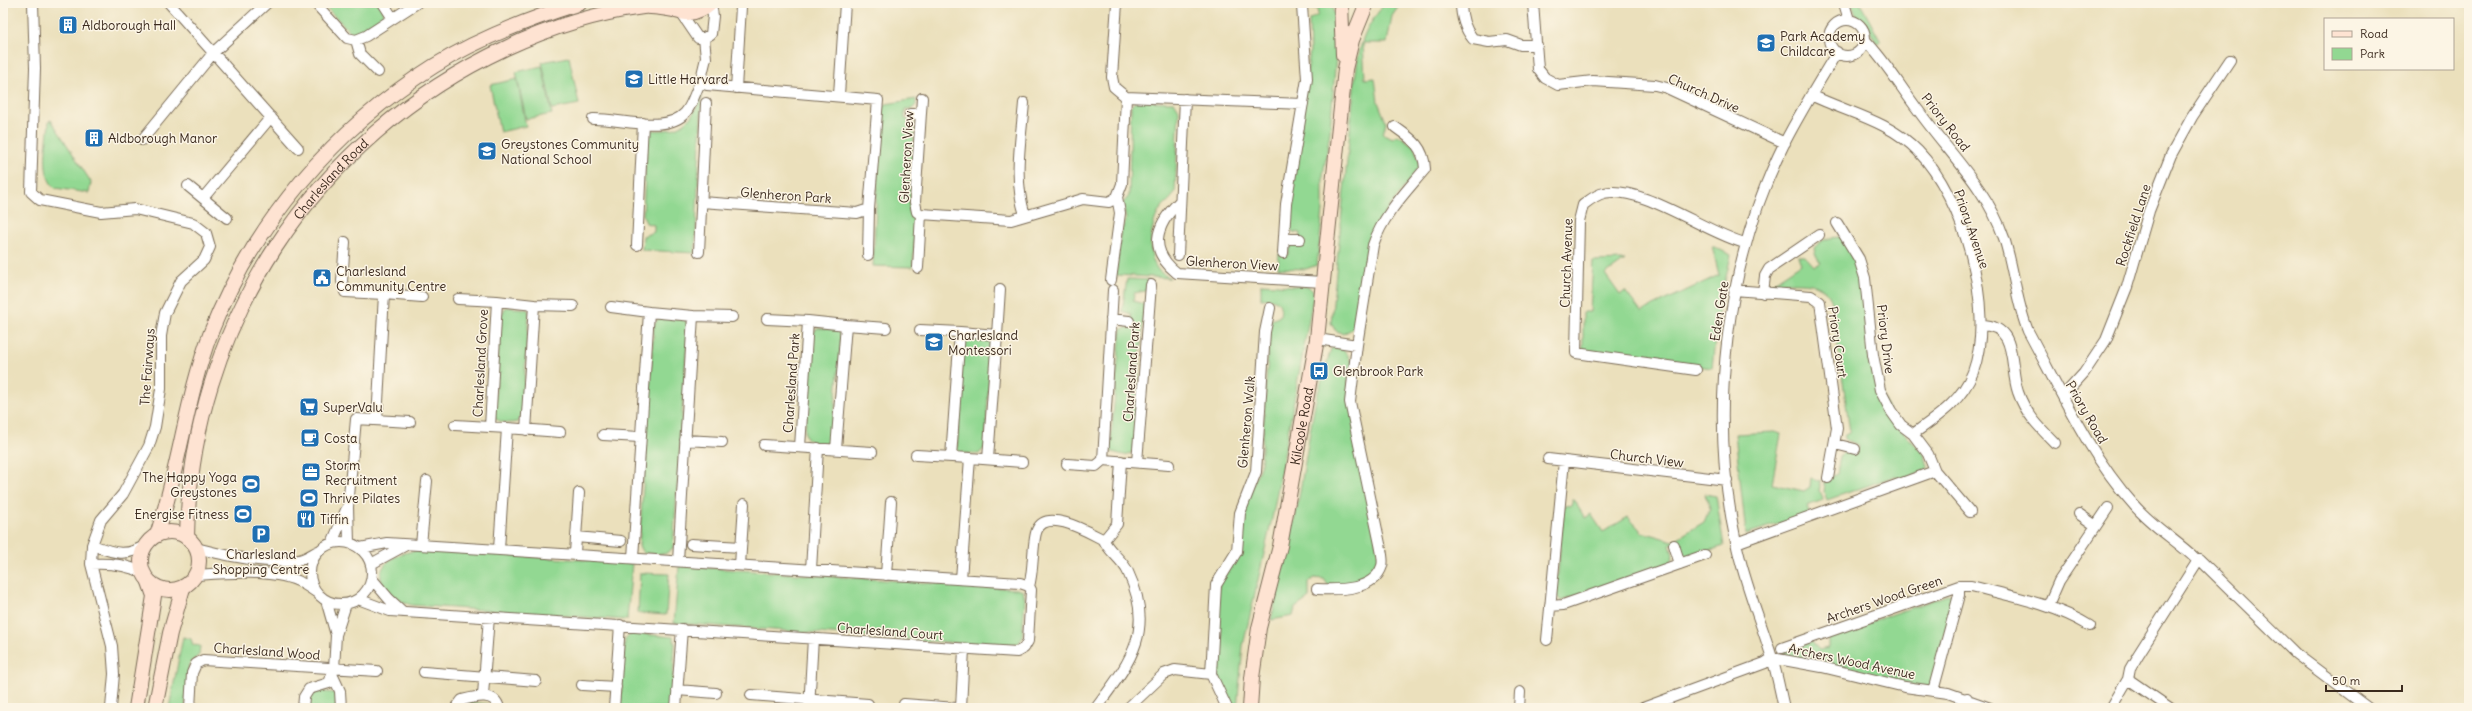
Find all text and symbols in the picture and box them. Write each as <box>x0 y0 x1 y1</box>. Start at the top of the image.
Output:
building icon: Aldborough Hall <box>57 14 79 36</box>
place label: Aldborough Hall <box>82 17 176 34</box>
legend <box>2324 18 2454 70</box>
text: Road <box>2360 26 2388 41</box>
place label: Park Academy Childcare <box>1780 28 1866 60</box>
school or university icon: Park Academy Childcare <box>1755 32 1777 54</box>
text: Park <box>2360 46 2385 61</box>
school or university icon: Little Harvard <box>623 68 645 90</box>
street label: Church Drive <box>1665 70 1742 117</box>
place label: Little Harvard <box>648 71 729 88</box>
street label: Priory Road <box>1917 90 1974 155</box>
street label: Glenheron View <box>896 110 917 204</box>
building icon: Aldborough Manor <box>83 127 105 149</box>
place label: Aldborough Manor <box>108 130 218 147</box>
street label: Charlesland Road <box>290 135 372 223</box>
place label: Greystones Community National School <box>501 136 639 168</box>
school or university icon: Greystones Community National School <box>476 140 498 162</box>
street label: Rockfield Lane <box>2112 182 2155 268</box>
street label: Glenheron Park <box>740 184 832 207</box>
street label: Priory Avenue <box>1950 187 1993 271</box>
street label: Church Avenue <box>1556 218 1577 308</box>
street label: Glenheron View <box>1185 253 1279 274</box>
place label: Charlesland Community Centre <box>336 263 446 295</box>
public building icon: Charlesland Community Centre <box>311 267 333 289</box>
street label: Eden Gate <box>1706 280 1733 342</box>
street label: Priory Drive <box>1873 303 1898 375</box>
street label: Priory Court <box>1824 305 1851 380</box>
street label: Charlesland Grove <box>469 308 492 418</box>
street label: Charlesland Park <box>1120 321 1143 423</box>
place label: Charlesland Montessori <box>948 327 1018 359</box>
street label: The Fairways <box>136 328 159 406</box>
school or university icon: Charlesland Montessori <box>923 331 945 353</box>
street label: Charlesland Park <box>780 332 803 434</box>
bus stop icon: Glenbrook Park <box>1308 360 1330 382</box>
place label: Glenbrook Park <box>1333 363 1424 380</box>
street label: Glenheron Walk <box>1234 375 1259 469</box>
street label: Priory Road <box>2062 378 2112 447</box>
street label: Kilcoole Road <box>1287 386 1317 466</box>
supermarket icon: SuperValu <box>298 396 320 418</box>
place label: SuperValu <box>323 399 383 416</box>
cafe icon: Costa <box>299 427 321 449</box>
place label: Costa <box>324 430 357 447</box>
street label: Church View <box>1609 446 1685 471</box>
place label: Storm Recruitment <box>325 457 398 489</box>
office icon: Storm Recruitment <box>300 461 322 483</box>
place label: The Happy Yoga Greystones <box>142 469 237 501</box>
sports icon: The Happy Yoga Greystones <box>240 473 262 495</box>
sports icon: Thrive Pilates <box>298 487 320 509</box>
place label: Thrive Pilates <box>323 490 400 507</box>
sports icon: Energise Fitness <box>232 503 254 525</box>
place label: Energise Fitness <box>135 506 229 523</box>
restaurant icon: Tiffin <box>295 508 317 530</box>
place label: Tiffin <box>320 511 349 528</box>
parking icon: Charlesland Shopping Centre <box>250 523 272 545</box>
place label: Charlesland Shopping Centre <box>213 546 309 578</box>
street label: Archers Wood Green <box>1824 572 1945 627</box>
street label: Charlesland Court <box>836 619 944 644</box>
street label: Charlesland Wood <box>213 639 321 664</box>
street label: Archers Wood Avenue <box>1787 640 1917 683</box>
scale bar <box>2326 667 2402 693</box>
text: 50 m <box>2332 673 2361 688</box>

